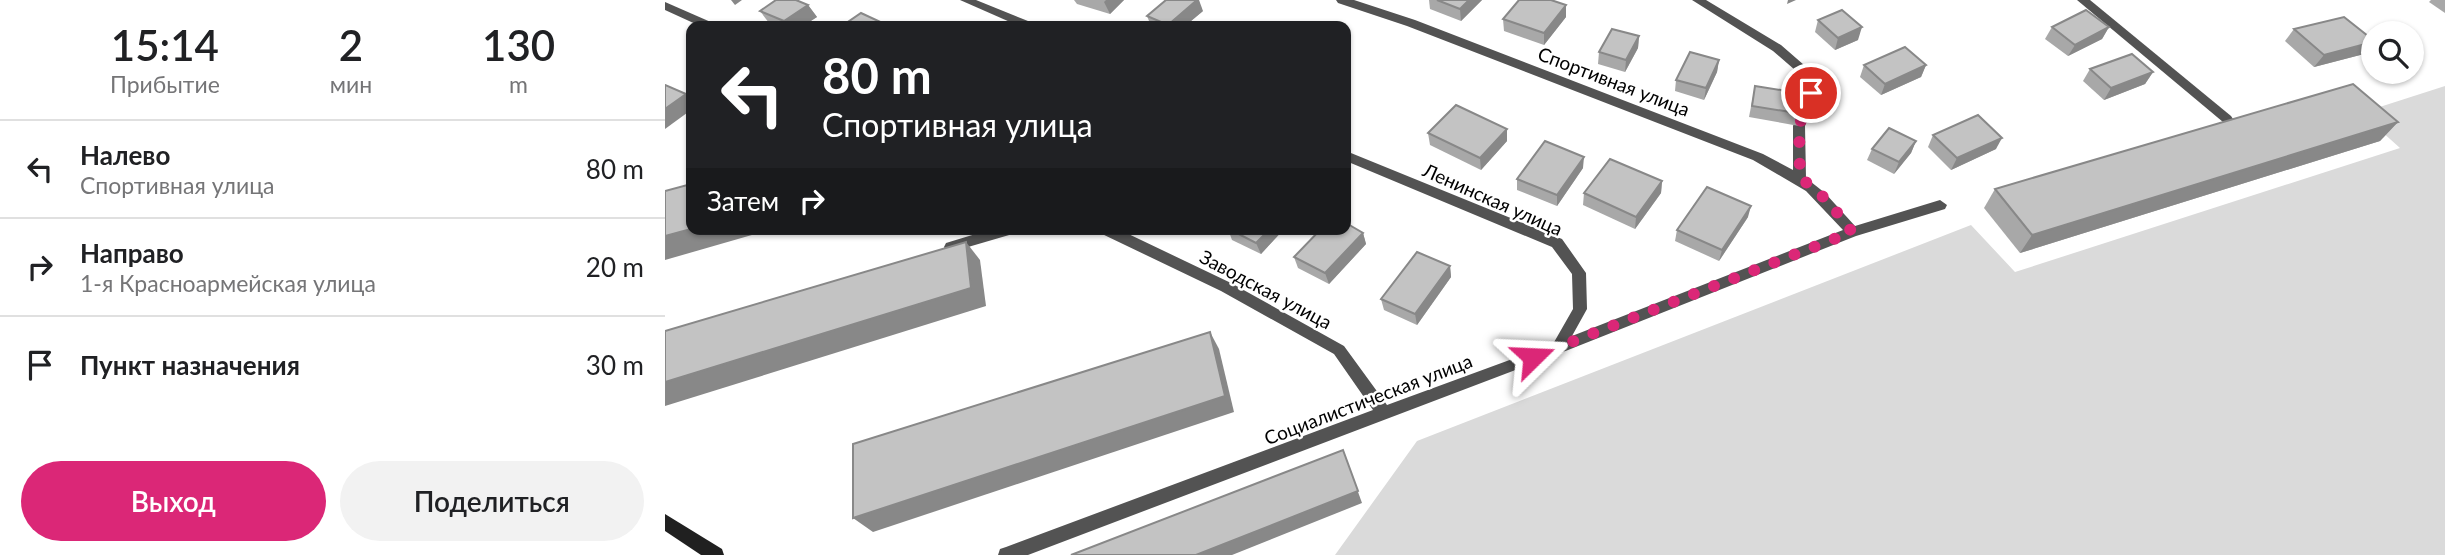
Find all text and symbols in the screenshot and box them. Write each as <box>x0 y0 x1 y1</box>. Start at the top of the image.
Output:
text: 15:14 <box>111 20 219 70</box>
text: 2 <box>339 20 363 70</box>
text: 130 <box>482 20 555 70</box>
map controls <box>2361 21 2424 84</box>
button: search <box>2361 21 2424 84</box>
street label: Спортивная улица <box>1535 41 1693 121</box>
text: 80 m <box>822 46 932 104</box>
icon: left <box>707 49 798 140</box>
pin <box>1781 63 1841 123</box>
text: Прибытие <box>110 70 220 98</box>
text: мин <box>330 70 372 98</box>
text: m <box>509 70 528 98</box>
icon: arrive <box>1792 74 1830 112</box>
text: Спортивная улица <box>822 105 1093 144</box>
text: Налево <box>80 139 170 171</box>
icon: left <box>21 150 59 188</box>
text: 80 m <box>586 153 644 185</box>
street label: Ленинская улица <box>1419 158 1566 240</box>
text: Спортивная улица <box>80 171 275 199</box>
icon: right <box>793 182 831 220</box>
text: Затем <box>707 185 779 217</box>
text: Направо <box>80 237 184 269</box>
street label: Заводская улица <box>1196 245 1336 333</box>
icon: right <box>21 248 59 286</box>
text: 20 m <box>586 251 644 283</box>
text: 1-я Красноармейская улица <box>80 269 376 297</box>
position arrow <box>1496 320 1570 394</box>
icon: arrive <box>21 346 59 384</box>
text: Пункт назначения <box>80 349 300 381</box>
text: 30 m <box>586 349 644 381</box>
street label: Социалистическая улица <box>1261 349 1475 449</box>
button: Выход <box>21 461 326 541</box>
button: Поделиться <box>340 461 644 541</box>

